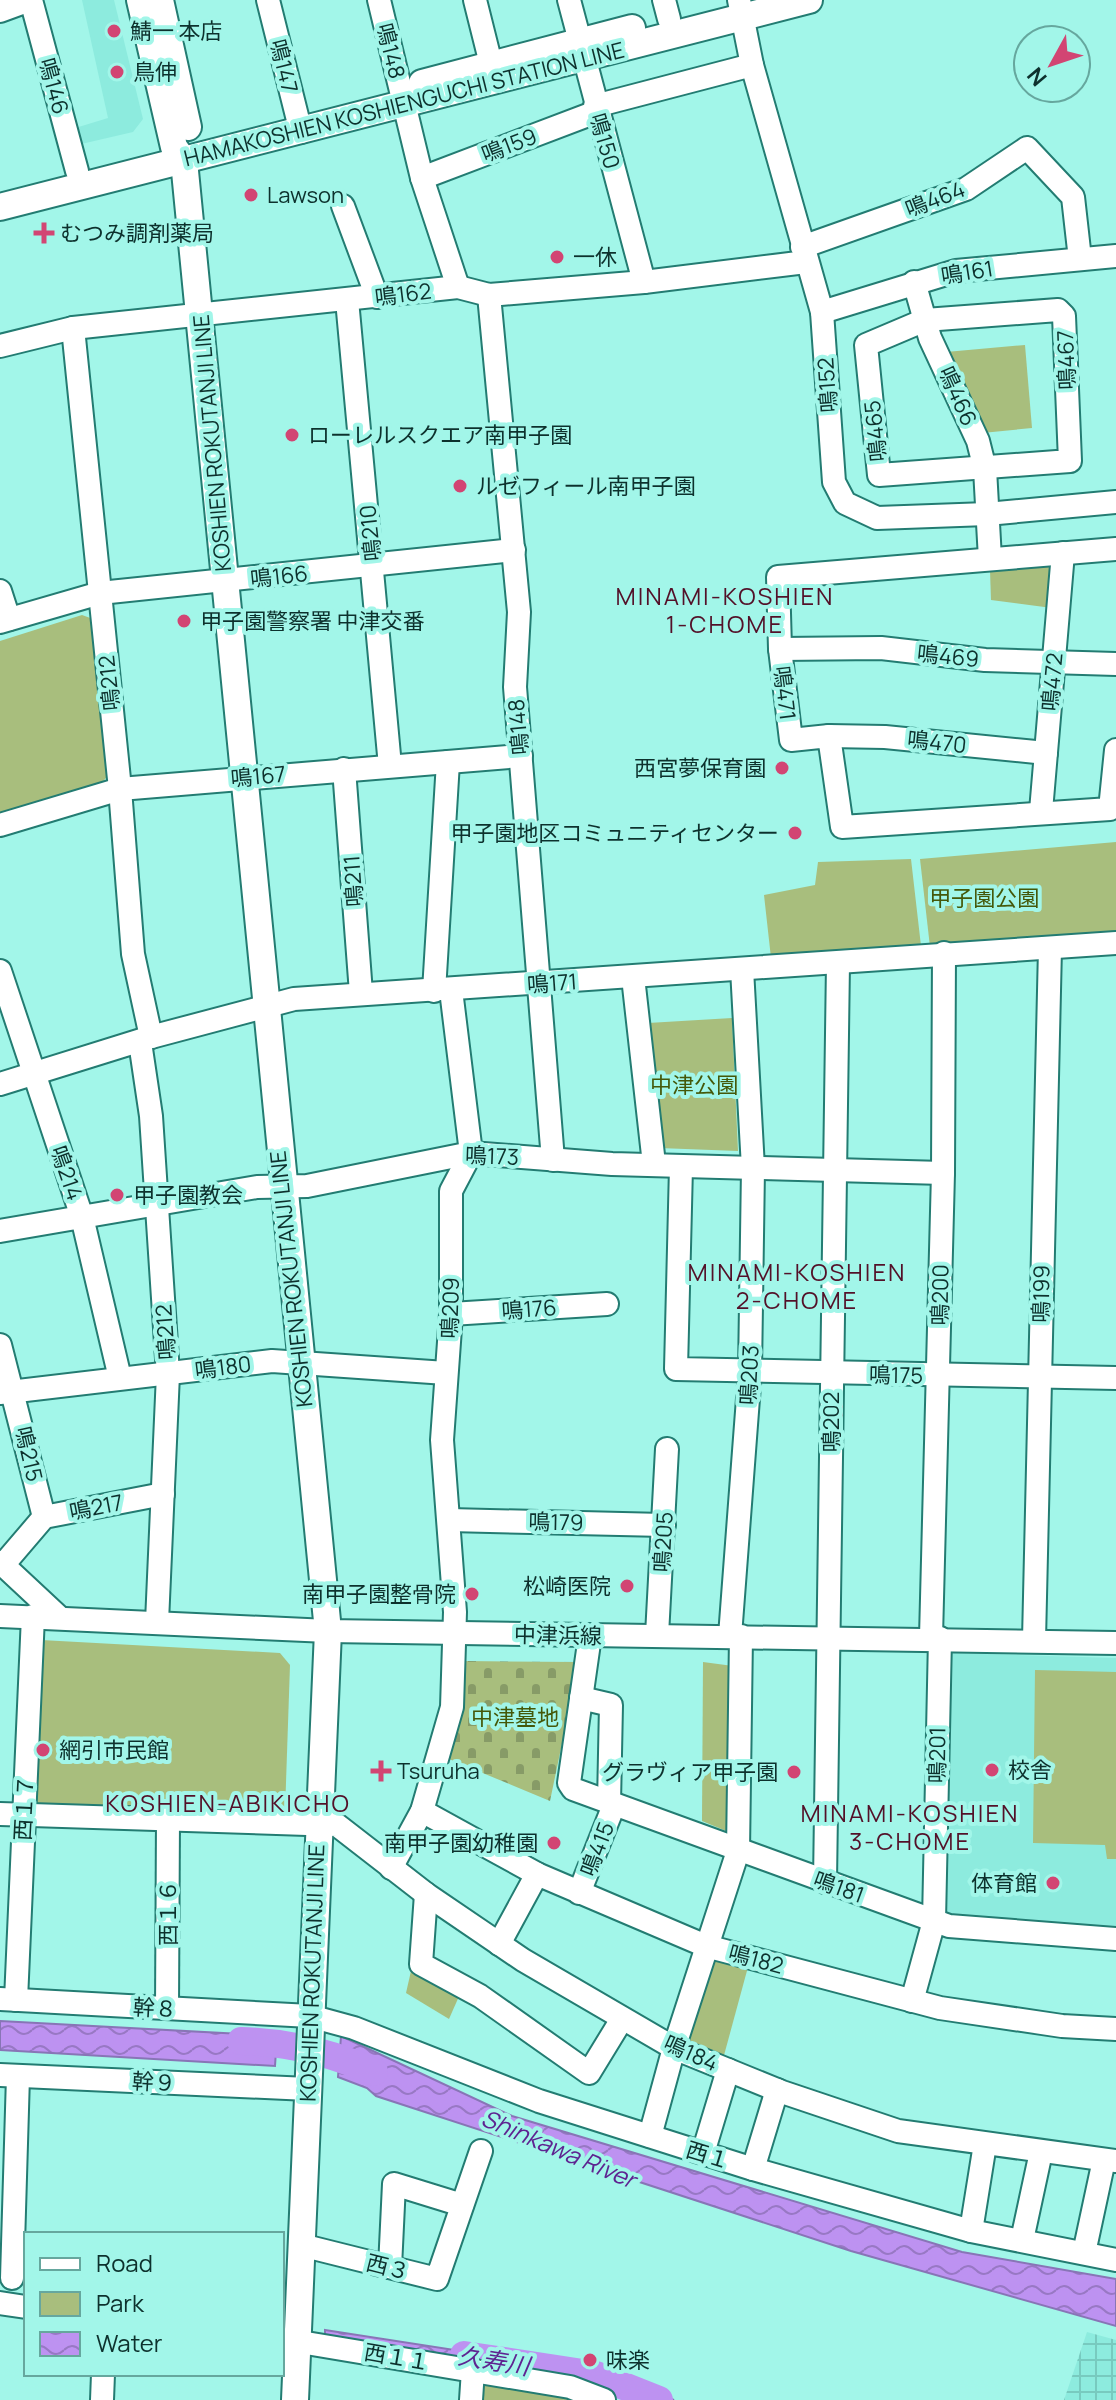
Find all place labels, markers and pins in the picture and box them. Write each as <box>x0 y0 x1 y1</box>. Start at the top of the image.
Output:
place label: 鯖一 本店 <box>130 16 222 46</box>
marker: 鯖一 本店 <box>105 22 123 40</box>
place label: 鳥伸 <box>133 57 177 87</box>
marker: 鳥伸 <box>108 63 126 81</box>
place label: Lawson <box>267 180 344 210</box>
marker: Lawson <box>242 186 260 204</box>
place label: むつみ調剤薬局 <box>60 218 214 248</box>
marker: むつみ調剤薬局 <box>35 224 53 242</box>
place label: 一休 <box>573 242 617 272</box>
marker: 一休 <box>548 248 566 266</box>
place label: ローレルスクエア南甲子園 <box>308 420 572 450</box>
marker: ローレルスクエア南甲子園 <box>283 426 301 444</box>
place label: ルゼフィール南甲子園 <box>476 471 696 501</box>
marker: ルゼフィール南甲子園 <box>451 477 469 495</box>
place label: 甲子園警察署 中津交番 <box>200 606 424 636</box>
marker: 甲子園警察署 中津交番 <box>175 612 193 630</box>
place label: 西宮夢保育園 <box>634 753 766 783</box>
marker: 西宮夢保育園 <box>773 759 791 777</box>
place label: 甲子園地区コミュニティセンター <box>450 818 779 848</box>
marker: 甲子園地区コミュニティセンター <box>786 824 804 842</box>
place label: 甲子園教会 <box>133 1180 243 1210</box>
marker: 甲子園教会 <box>108 1186 126 1204</box>
place label: 松崎医院 <box>523 1571 611 1601</box>
marker: 松崎医院 <box>618 1577 636 1595</box>
place label: 南甲子園整骨院 <box>302 1579 456 1609</box>
marker: 南甲子園整骨院 <box>463 1585 481 1603</box>
place label: 網引市民館 <box>59 1735 169 1765</box>
marker: 網引市民館 <box>34 1741 52 1759</box>
place label: 校舎 <box>1008 1755 1052 1785</box>
place label: Tsuruha <box>397 1756 480 1786</box>
place label: グラヴィア甲子園 <box>602 1757 778 1787</box>
marker: 校舎 <box>983 1761 1001 1779</box>
marker: Tsuruha <box>372 1762 390 1780</box>
marker: グラヴィア甲子園 <box>785 1763 803 1781</box>
place label: 南甲子園幼稚園 <box>384 1828 538 1858</box>
marker: 南甲子園幼稚園 <box>545 1834 563 1852</box>
place label: 体育館 <box>971 1868 1037 1898</box>
marker: 体育館 <box>1044 1874 1062 1892</box>
place label: 味楽 <box>606 2345 650 2375</box>
marker: 味楽 <box>581 2351 599 2369</box>

